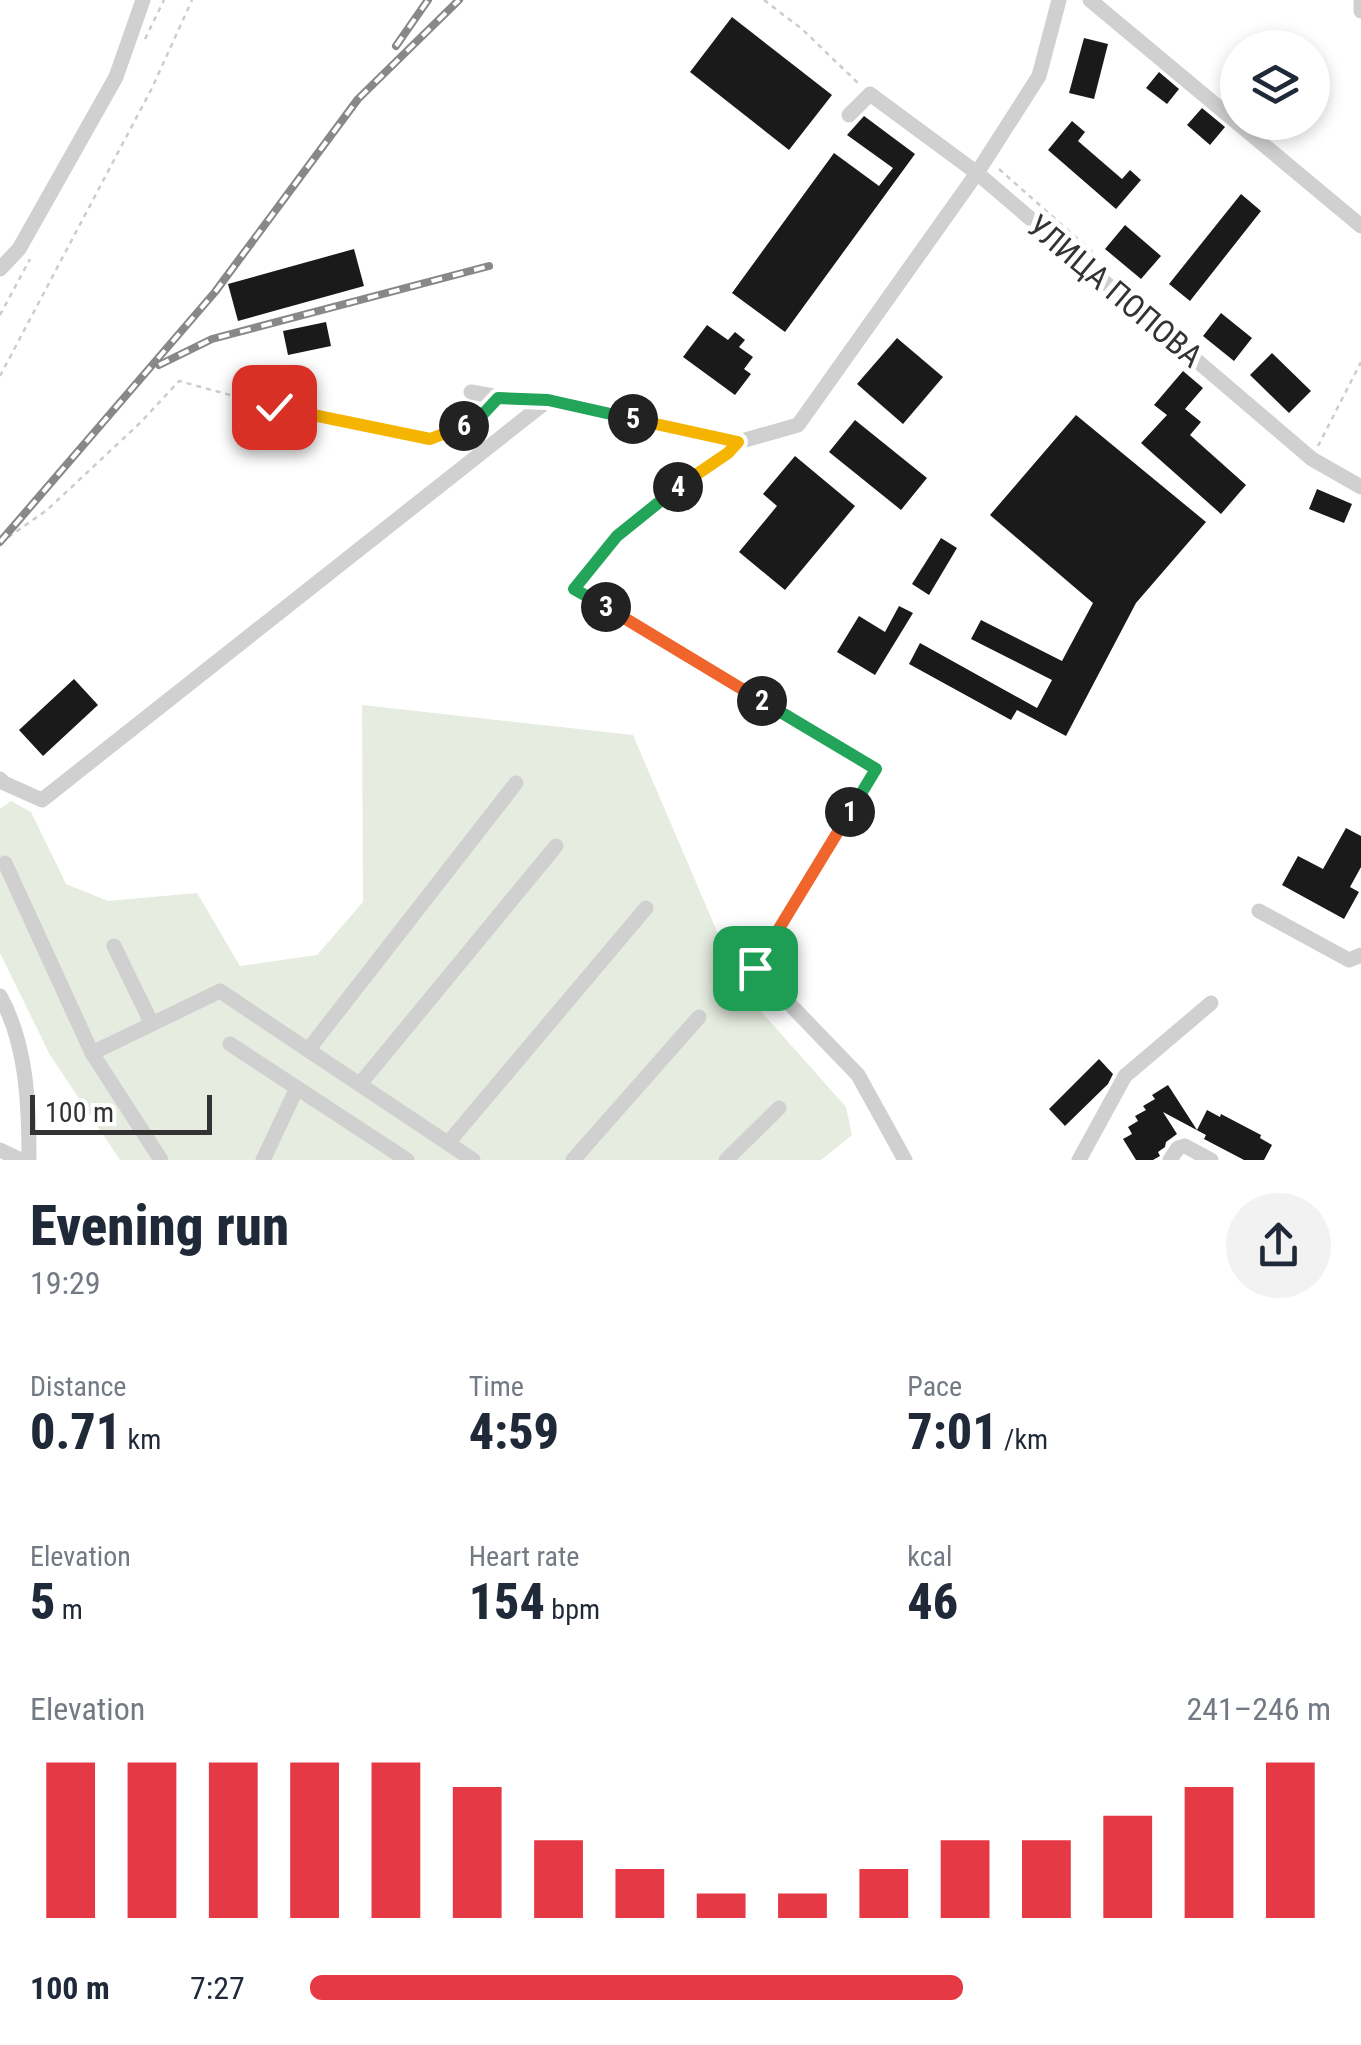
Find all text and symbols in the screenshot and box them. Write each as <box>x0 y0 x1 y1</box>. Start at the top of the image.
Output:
map controls <box>1220 30 1330 140</box>
button: layers <box>1220 30 1330 140</box>
street label: УЛИЦА ПОПОВА <box>1020 207 1210 375</box>
pin <box>232 365 317 450</box>
icon: check <box>247 380 302 435</box>
pin: 5 <box>608 394 658 444</box>
pin: 6 <box>439 401 489 451</box>
text: 5 <box>626 402 640 435</box>
text: 6 <box>457 409 471 442</box>
pin: 4 <box>653 462 703 512</box>
text: 4 <box>671 470 685 503</box>
pin: 3 <box>581 582 631 632</box>
text: 3 <box>599 590 613 623</box>
pin: 2 <box>737 676 787 726</box>
text: 2 <box>755 684 769 717</box>
pin: 1 <box>825 787 875 837</box>
text: 1 <box>843 795 857 828</box>
pin <box>713 926 798 1011</box>
icon: arrive <box>728 941 783 996</box>
scale bar <box>30 1090 212 1134</box>
text: 100 m <box>45 1096 114 1129</box>
button: share <box>1226 1193 1331 1298</box>
text: Evening run <box>30 1194 289 1258</box>
text: 19:29 <box>30 1264 101 1302</box>
text: Distance <box>30 1370 127 1403</box>
text: Time <box>469 1370 524 1403</box>
text: Pace <box>907 1370 962 1403</box>
text: 0.71 <box>30 1403 121 1461</box>
text: 4:59 <box>469 1403 559 1461</box>
text: 7:01 <box>907 1403 998 1461</box>
text: km <box>121 1423 161 1456</box>
text: /km <box>998 1423 1048 1456</box>
text: Elevation <box>30 1540 131 1573</box>
text: Heart rate <box>469 1540 579 1573</box>
text: kcal <box>907 1540 952 1573</box>
text: 5 <box>30 1573 55 1631</box>
text: 154 <box>469 1573 545 1631</box>
text: 46 <box>907 1573 958 1631</box>
text: m <box>55 1593 83 1626</box>
text: bpm <box>545 1593 600 1626</box>
text: Elevation <box>30 1690 145 1728</box>
text: 241–246 m <box>1186 1690 1331 1728</box>
text: 100 m <box>30 1969 110 2007</box>
text: 7:27 <box>190 1969 245 2007</box>

